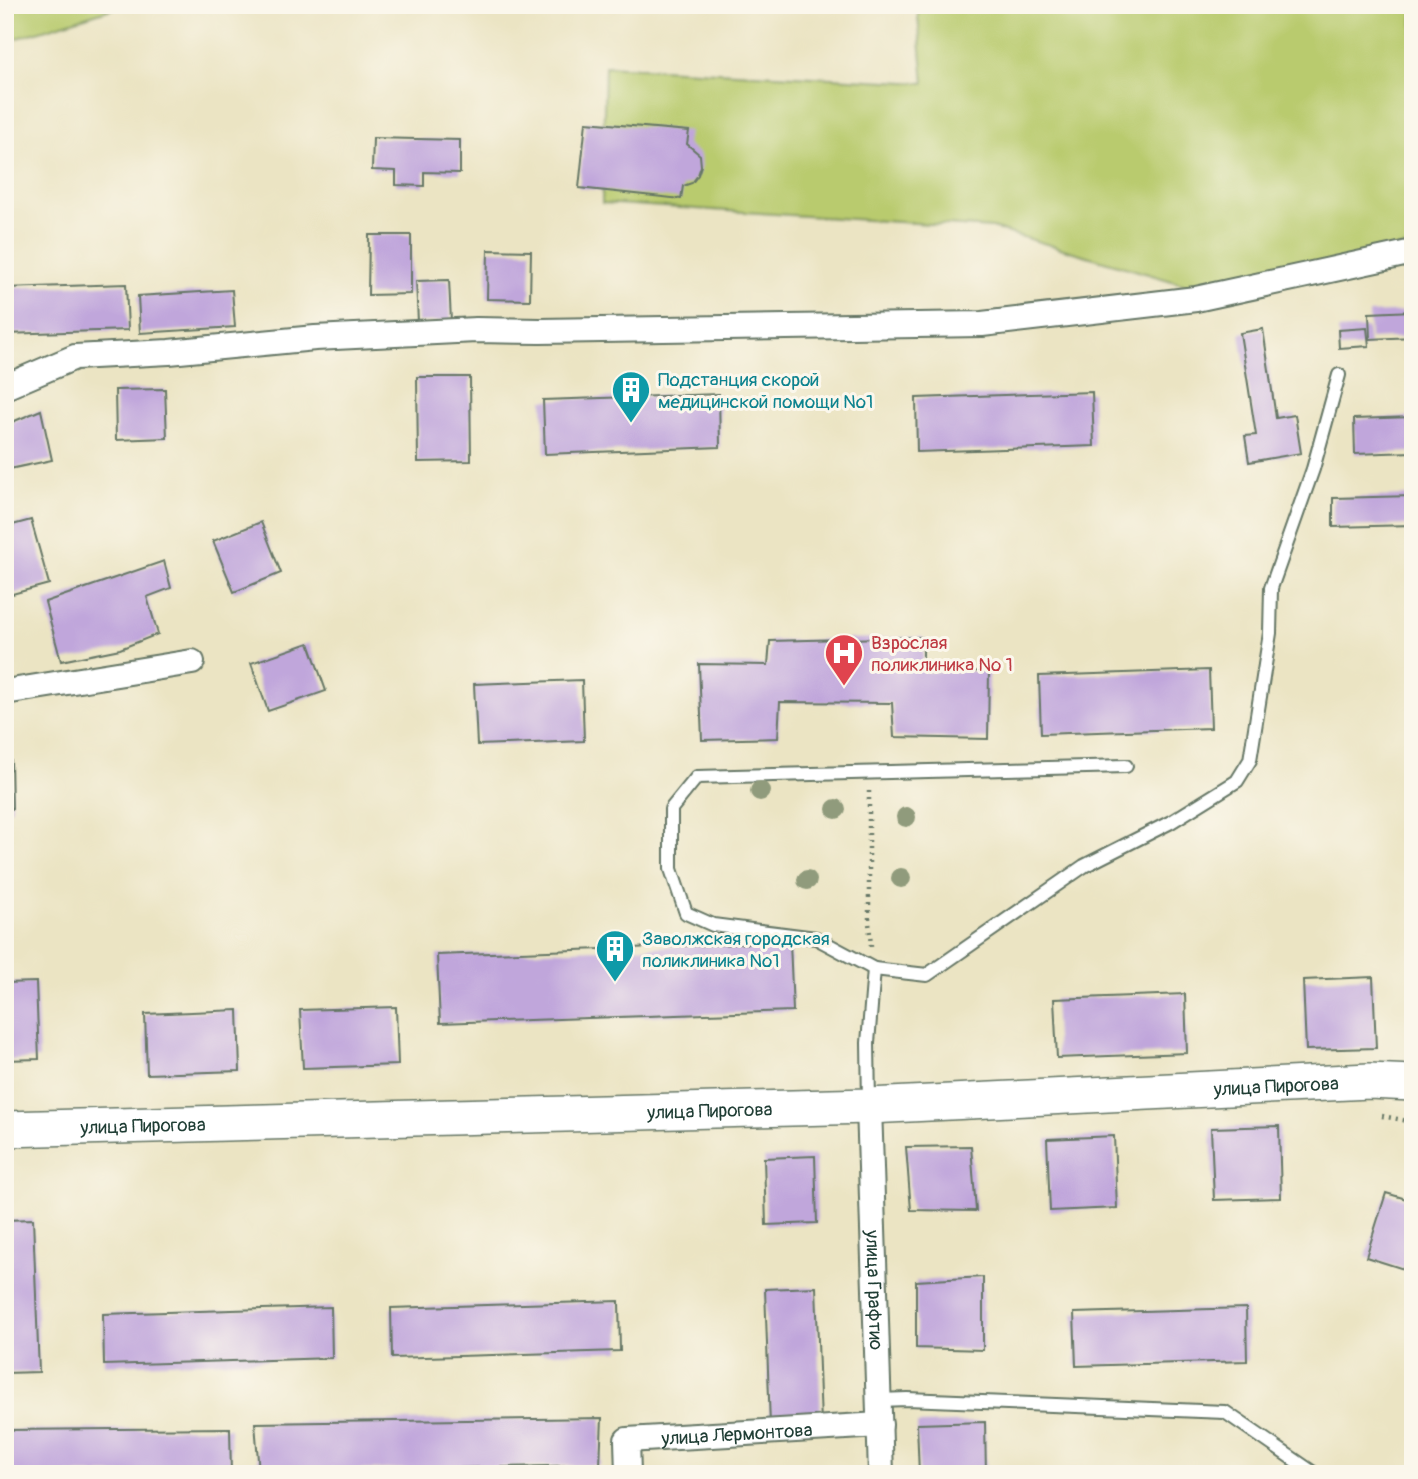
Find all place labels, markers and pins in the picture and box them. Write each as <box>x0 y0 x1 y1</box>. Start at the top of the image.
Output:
place label: Подстанция скорой медицинской помощи №1 <box>658 368 874 414</box>
building icon: Подстанция скорой медицинской помощи №1 <box>610 369 652 424</box>
place label: Взрослая поликлиника № 1 <box>871 631 1013 677</box>
hospital icon: Взрослая поликлиника № 1 <box>823 632 865 687</box>
place label: Заволжская городская поликлиника №1 <box>642 927 830 973</box>
building icon: Заволжская городская поликлиника №1 <box>594 928 636 983</box>

